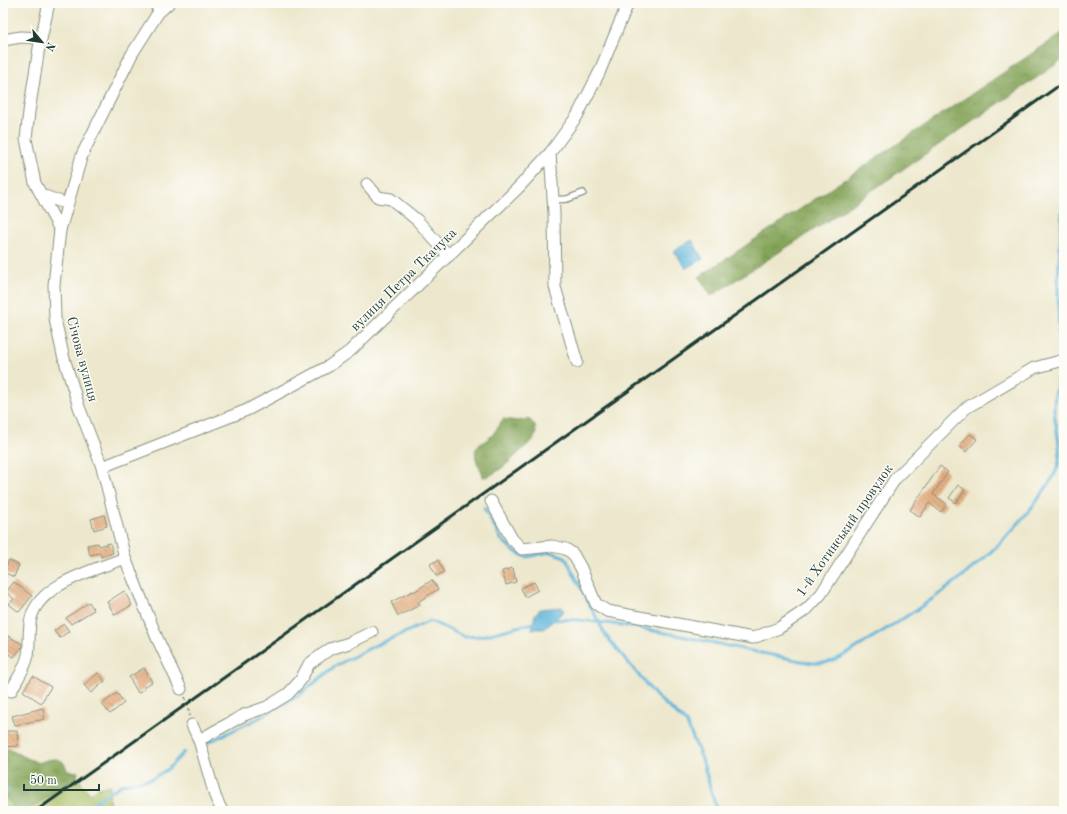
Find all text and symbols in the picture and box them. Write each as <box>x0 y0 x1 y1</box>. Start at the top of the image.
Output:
north arrow <box>22 22 62 62</box>
text: N <box>42 40 56 53</box>
street label: вулиця Петра Ткачука <box>348 226 459 334</box>
street label: Січова вулиця <box>64 315 100 403</box>
street label: 1-й Хотинський провулок <box>794 462 896 599</box>
scale bar <box>24 766 99 792</box>
text: 50 m <box>30 774 57 787</box>

